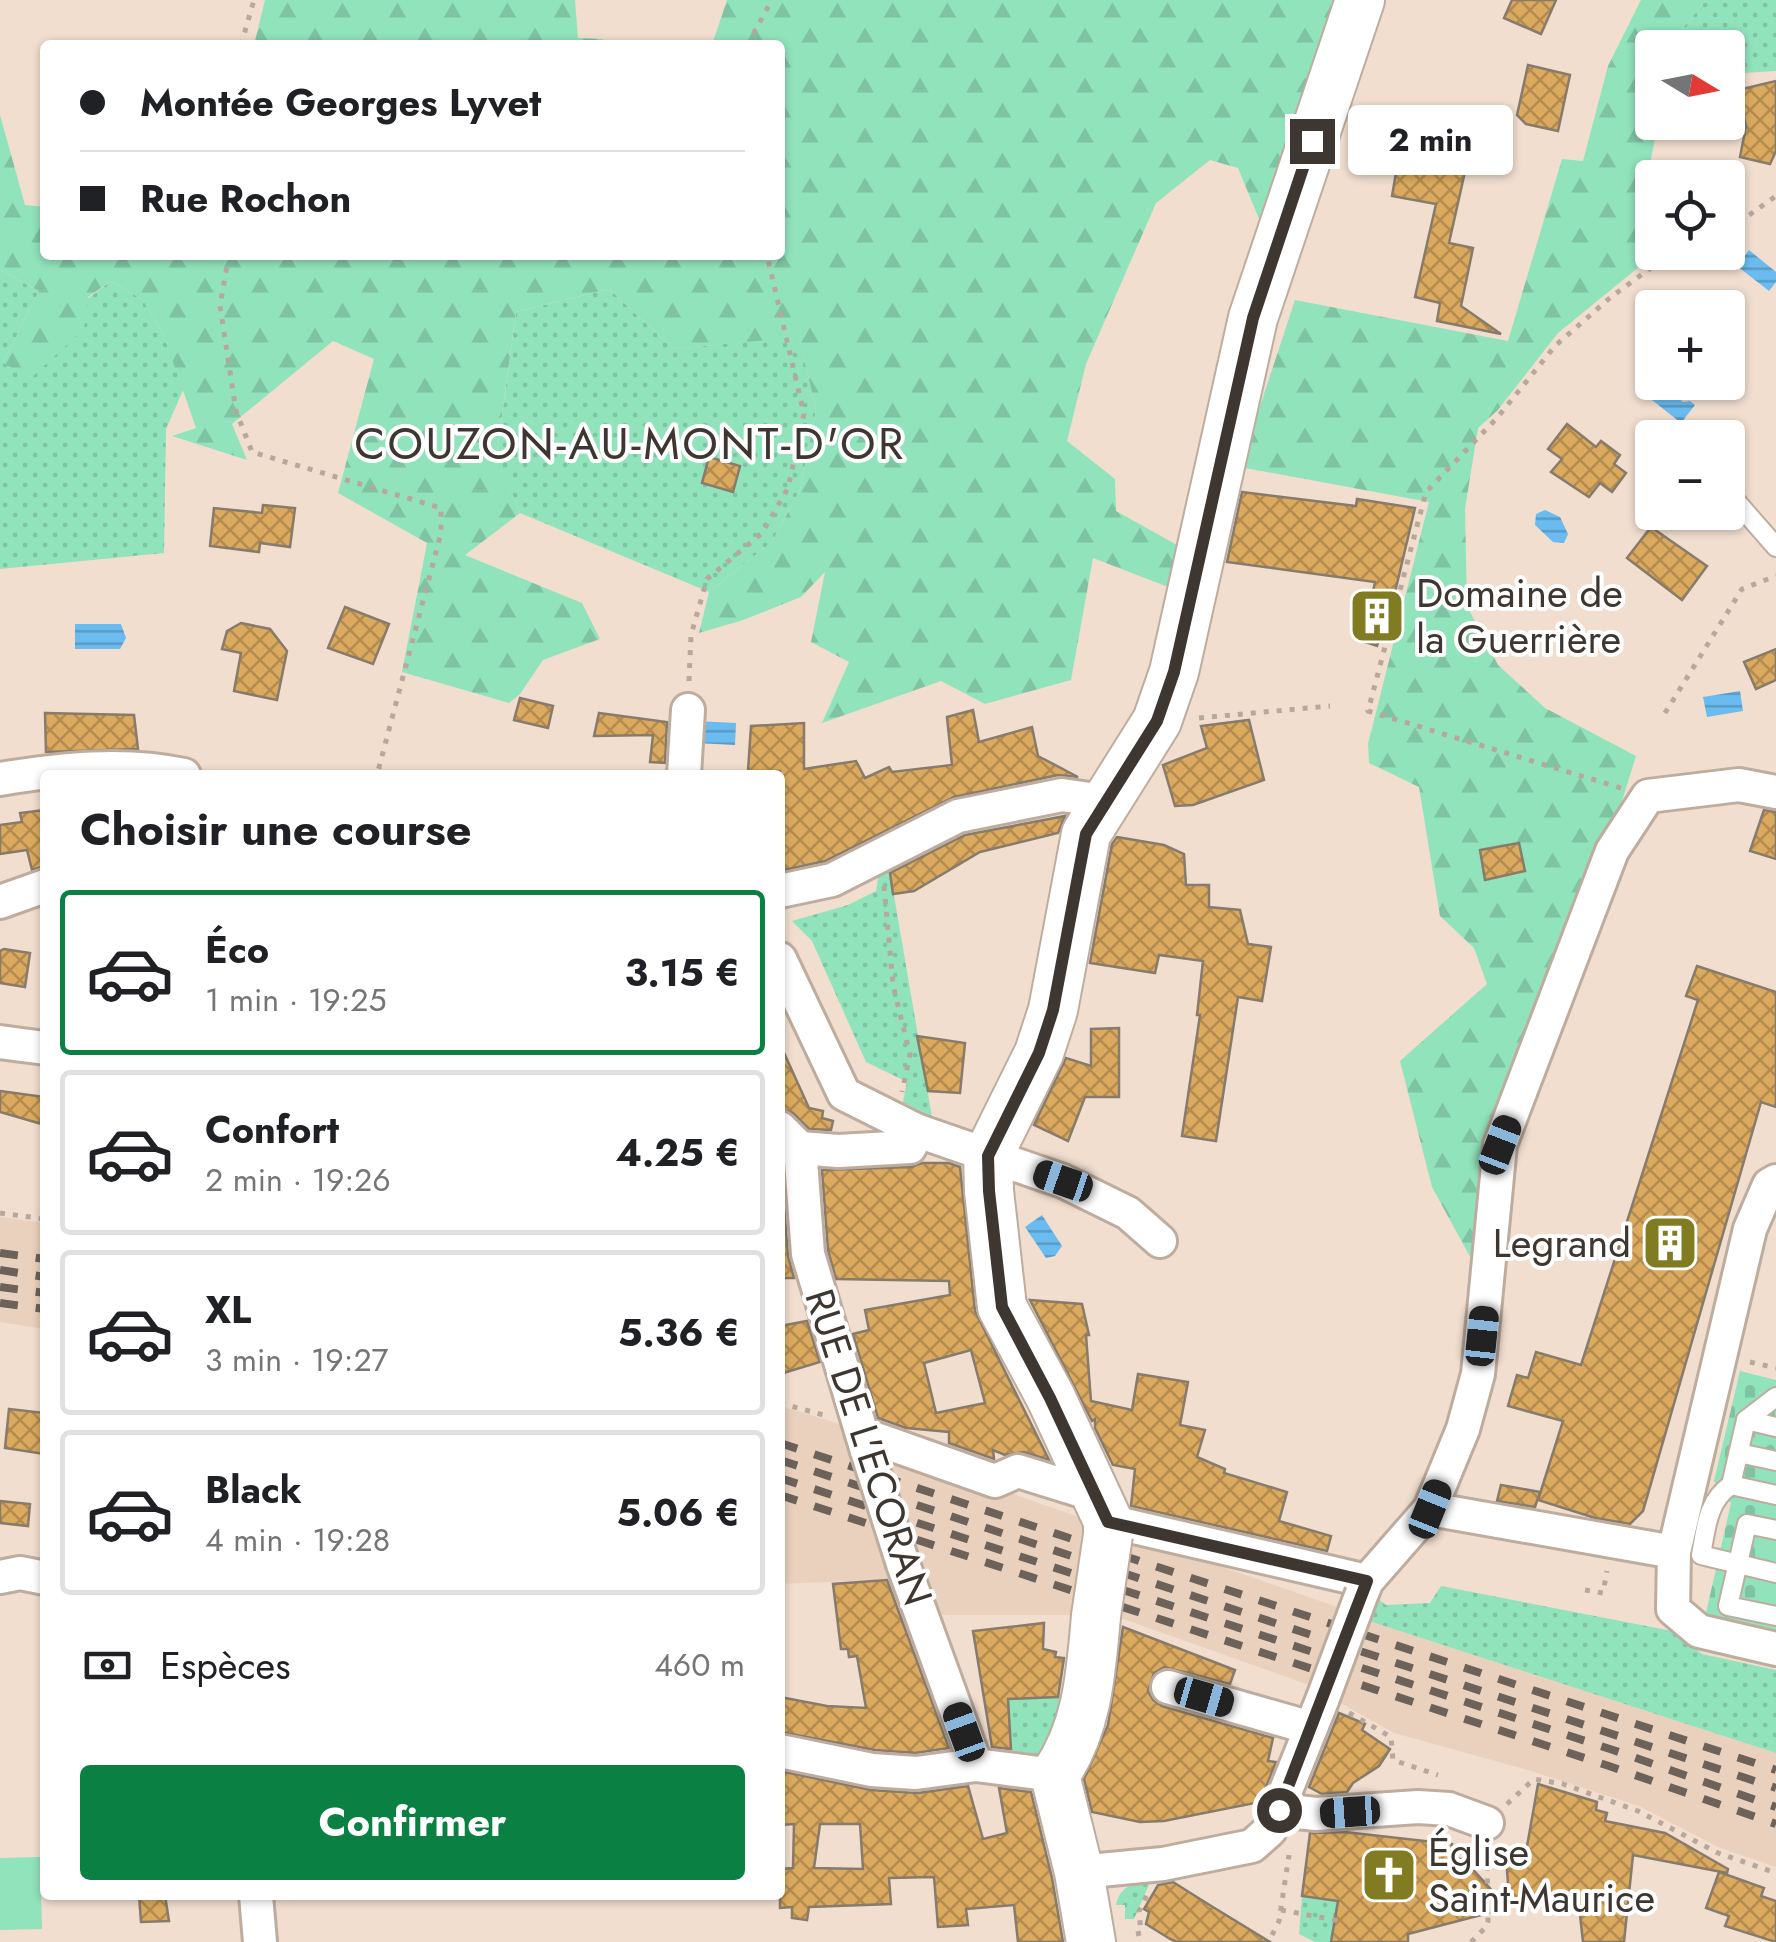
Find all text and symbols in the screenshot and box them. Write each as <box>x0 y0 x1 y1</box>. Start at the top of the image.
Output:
north arrow <box>1635 30 1745 140</box>
map controls <box>1635 30 1745 530</box>
text: Montée Georges Lyvet <box>140 75 541 130</box>
callout: 2 min <box>1347 106 1512 176</box>
text: 2 min <box>1388 117 1473 163</box>
route end <box>1290 119 1335 164</box>
button: locate <box>1635 160 1745 270</box>
text: Rue Rochon <box>140 171 351 226</box>
button: + <box>1635 290 1745 400</box>
district label: COUZON-AU-MONT-D'OR <box>354 411 906 476</box>
button: − <box>1635 420 1745 530</box>
place label: Domaine de la Guerrière <box>1416 564 1623 668</box>
building icon: Domaine de la Guerrière <box>1347 586 1407 646</box>
text: Choisir une course <box>80 797 472 862</box>
text: Éco <box>205 922 269 977</box>
icon: car <box>85 928 175 1018</box>
text: 3.15 € <box>625 945 740 1000</box>
text: 1 min · 19:25 <box>205 977 387 1023</box>
text: Confort <box>205 1102 339 1157</box>
icon: car <box>85 1108 175 1198</box>
car <box>1475 1112 1525 1178</box>
text: 4.25 € <box>616 1125 740 1180</box>
text: 2 min · 19:26 <box>205 1157 391 1203</box>
car <box>1030 1157 1096 1205</box>
building icon: Legrand <box>1640 1213 1700 1273</box>
place label: Legrand <box>1493 1214 1631 1272</box>
street label: RUE DE L'ECORAN <box>791 1281 947 1613</box>
text: XL <box>205 1282 251 1337</box>
icon: car <box>85 1288 175 1378</box>
text: 5.36 € <box>618 1305 740 1360</box>
car <box>1464 1305 1500 1367</box>
text: 3 min · 19:27 <box>205 1337 388 1383</box>
text: Black <box>205 1462 302 1517</box>
icon: car <box>85 1468 175 1558</box>
car <box>1405 1476 1455 1542</box>
text: 5.06 € <box>616 1485 740 1540</box>
text: 4 min · 19:28 <box>205 1517 390 1563</box>
icon: cash <box>80 1638 135 1693</box>
text: Espèces <box>160 1638 291 1693</box>
text: 460 m <box>654 1642 745 1688</box>
car <box>1171 1674 1237 1720</box>
car <box>940 1699 988 1765</box>
button: Confirmer <box>80 1765 745 1880</box>
route start <box>1257 1788 1302 1833</box>
car <box>1319 1795 1381 1829</box>
place label: Église Saint-Maurice <box>1428 1823 1655 1927</box>
church icon: Église Saint-Maurice <box>1359 1845 1419 1905</box>

